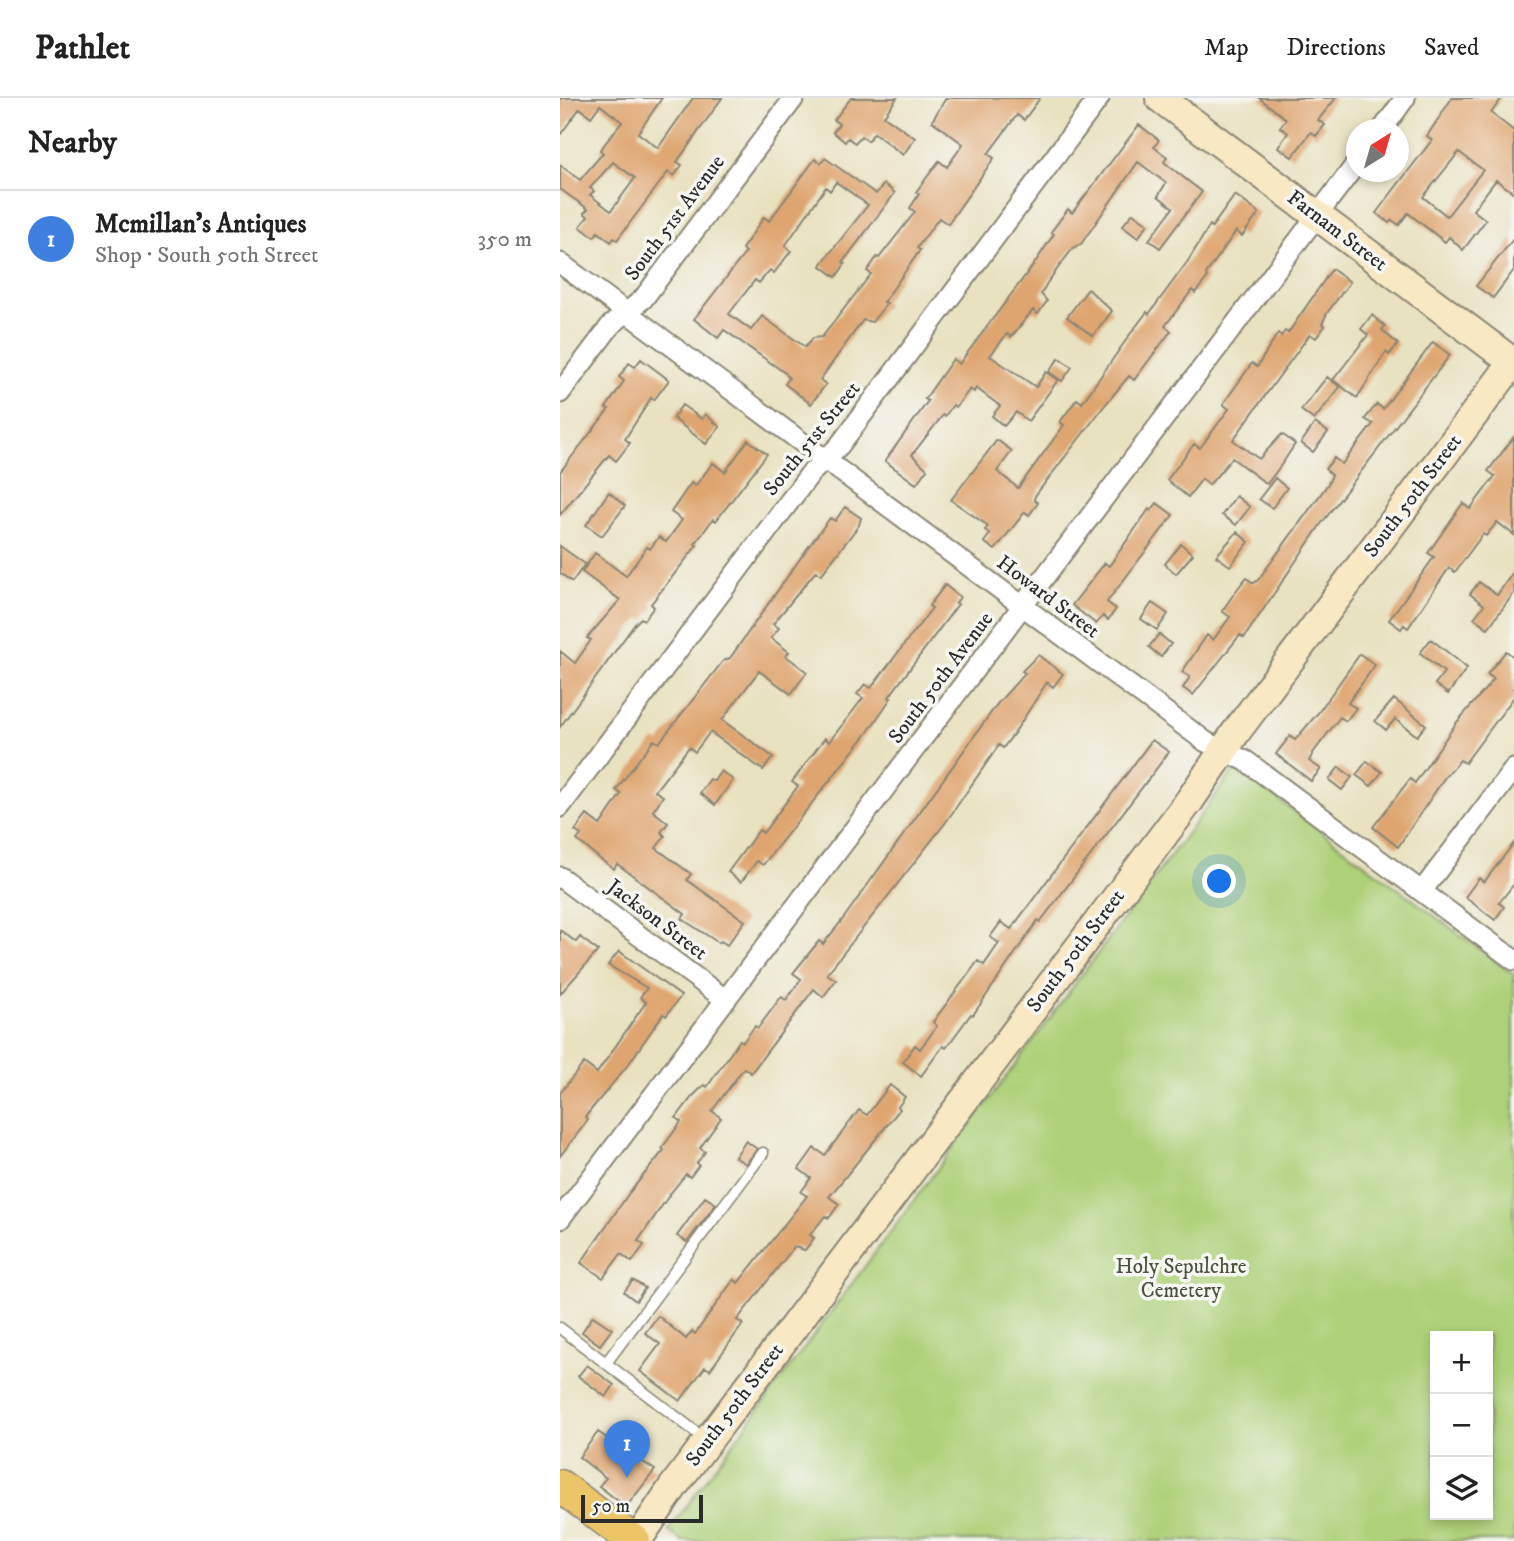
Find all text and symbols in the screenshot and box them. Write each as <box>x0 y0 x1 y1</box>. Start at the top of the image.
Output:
text: Pathlet <box>35 28 130 69</box>
text: Map <box>1204 33 1249 63</box>
text: Directions <box>1287 33 1386 63</box>
text: Saved <box>1424 33 1479 63</box>
north arrow <box>1346 119 1409 182</box>
text: Nearby <box>28 125 117 162</box>
street label: South 51st Avenue <box>619 150 731 286</box>
street label: Farnam Street <box>1282 185 1392 277</box>
text: Mcmillan's Antiques <box>95 208 306 241</box>
text: 1 <box>47 225 55 254</box>
text: 350 m <box>477 225 532 254</box>
text: Shop · South 50th Street <box>95 241 318 270</box>
street label: South 51st Street <box>758 376 866 501</box>
street label: South 50th Street <box>1358 429 1468 563</box>
street label: Howard Street <box>991 550 1105 644</box>
street label: South 50th Avenue <box>883 607 999 749</box>
your location <box>1202 864 1236 898</box>
street label: Jackson Street <box>600 873 712 966</box>
street label: South 50th Street <box>1021 884 1131 1018</box>
park label: Holy Sepulchre Cemetery <box>1115 1254 1247 1304</box>
map controls <box>1430 1331 1493 1520</box>
button: + <box>1430 1331 1493 1394</box>
street label: South 50th Street <box>680 1338 790 1472</box>
button: − <box>1430 1394 1493 1457</box>
pin: 1 <box>604 1420 650 1478</box>
button: layers <box>1430 1457 1493 1520</box>
scale bar <box>581 1492 704 1524</box>
text: 50 m <box>592 1495 630 1518</box>

